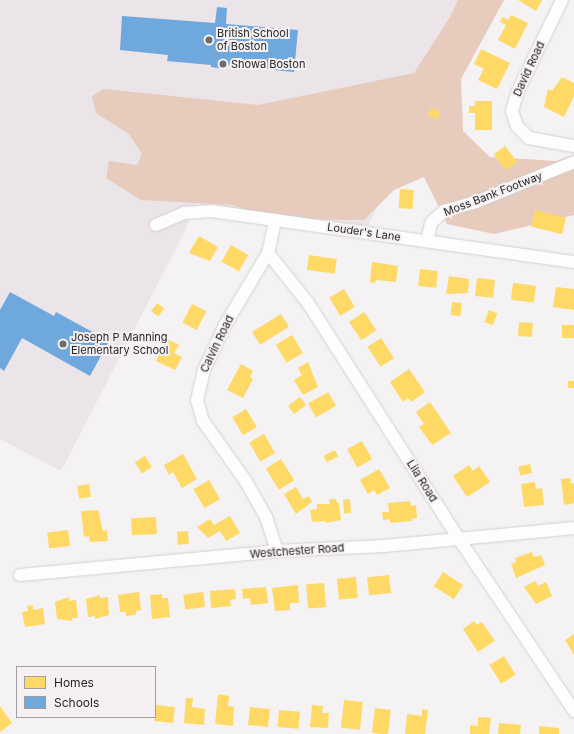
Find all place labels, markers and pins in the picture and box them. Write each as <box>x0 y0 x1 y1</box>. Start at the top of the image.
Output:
place label: British School of Boston <box>217 27 289 53</box>
marker: British School of Boston <box>204 35 214 45</box>
place label: Showa Boston <box>231 57 305 71</box>
marker: Showa Boston <box>218 59 228 69</box>
place label: Joseph P Manning Elementary School <box>71 331 168 357</box>
marker: Joseph P Manning Elementary School <box>58 339 68 349</box>

